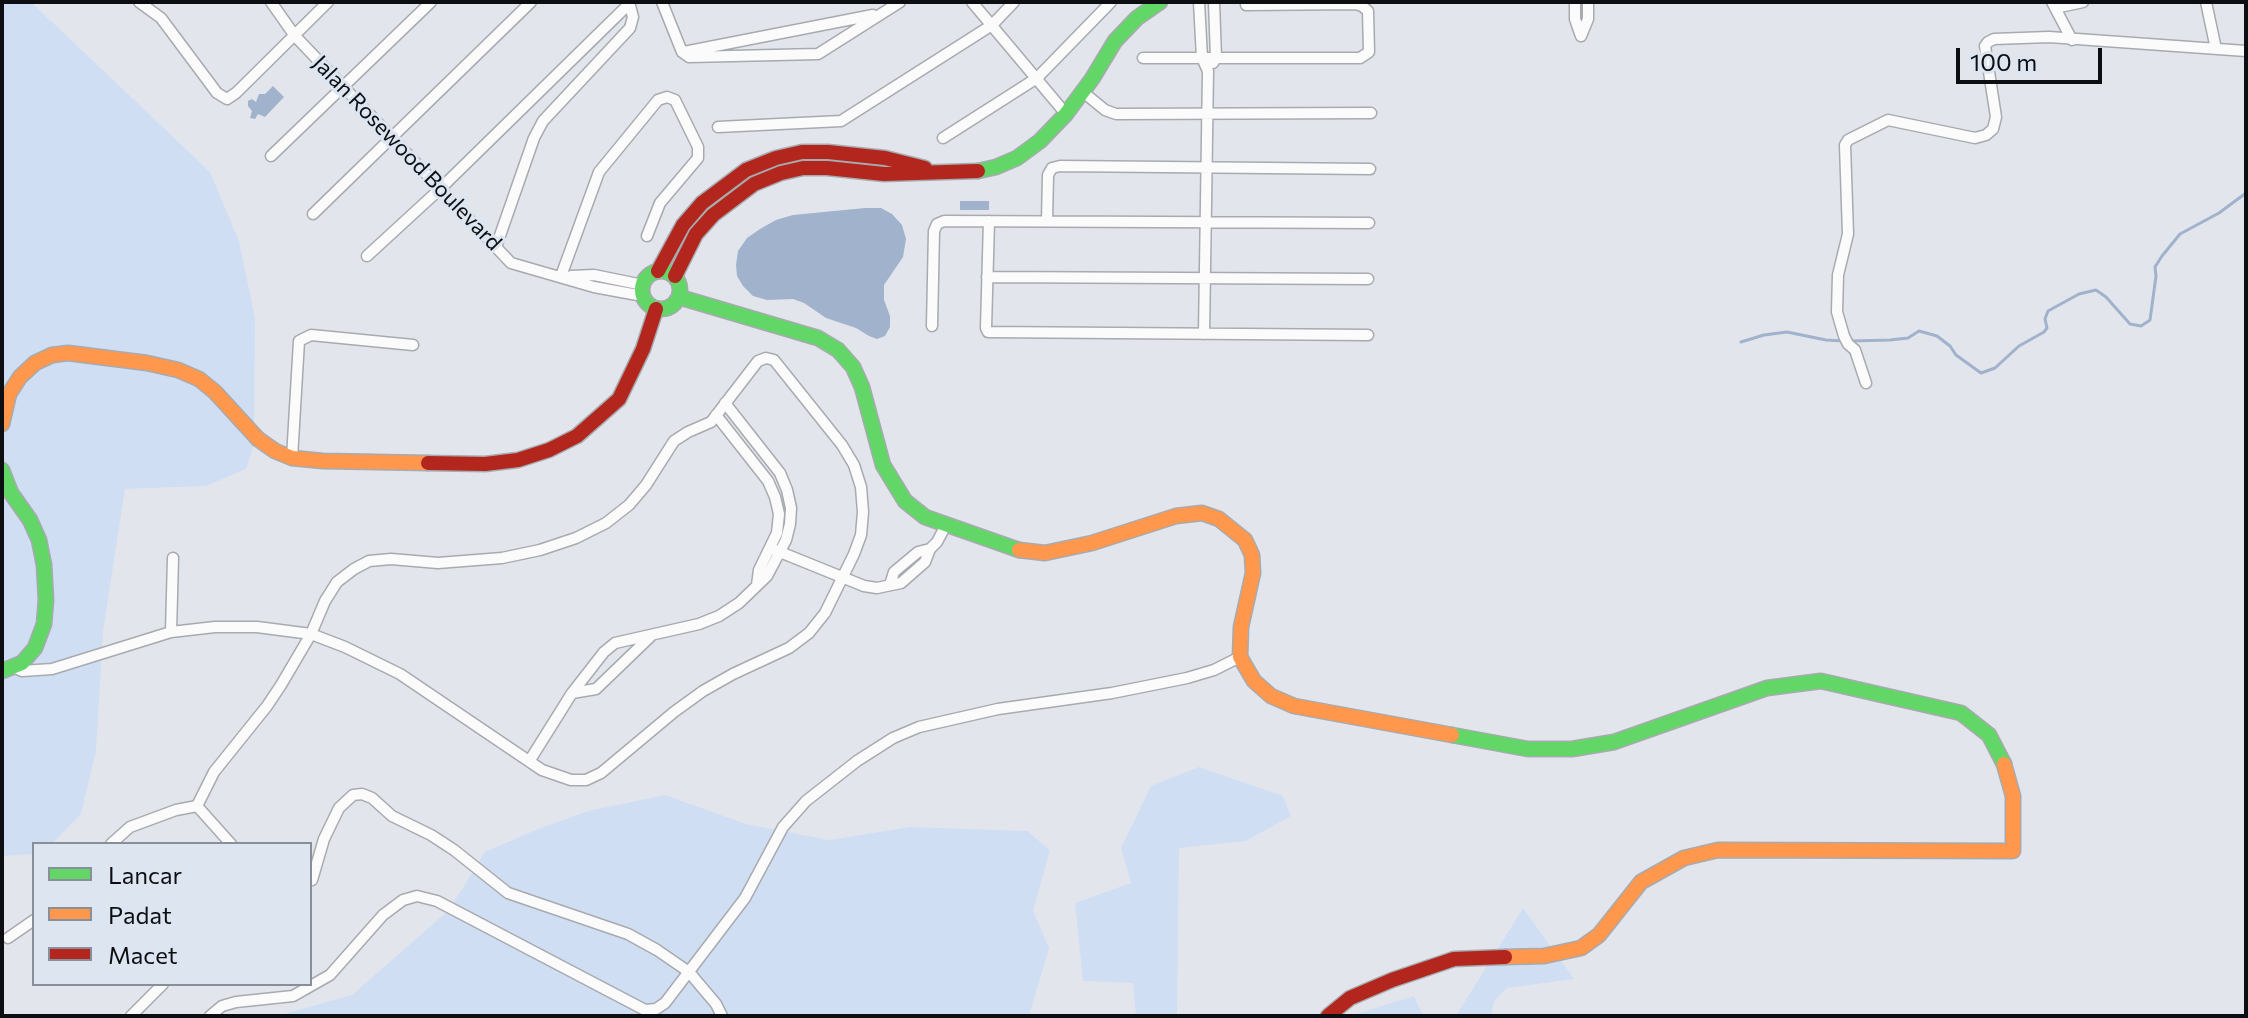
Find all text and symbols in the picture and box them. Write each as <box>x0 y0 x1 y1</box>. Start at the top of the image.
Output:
scale bar <box>1960 32 2106 82</box>
text: 100 m <box>1970 47 2037 76</box>
street label: Jalan Rosewood Boulevard <box>307 50 507 256</box>
legend <box>32 842 312 986</box>
text: Lancar <box>108 860 182 889</box>
text: Padat <box>108 900 172 929</box>
text: Macet <box>108 940 178 969</box>

